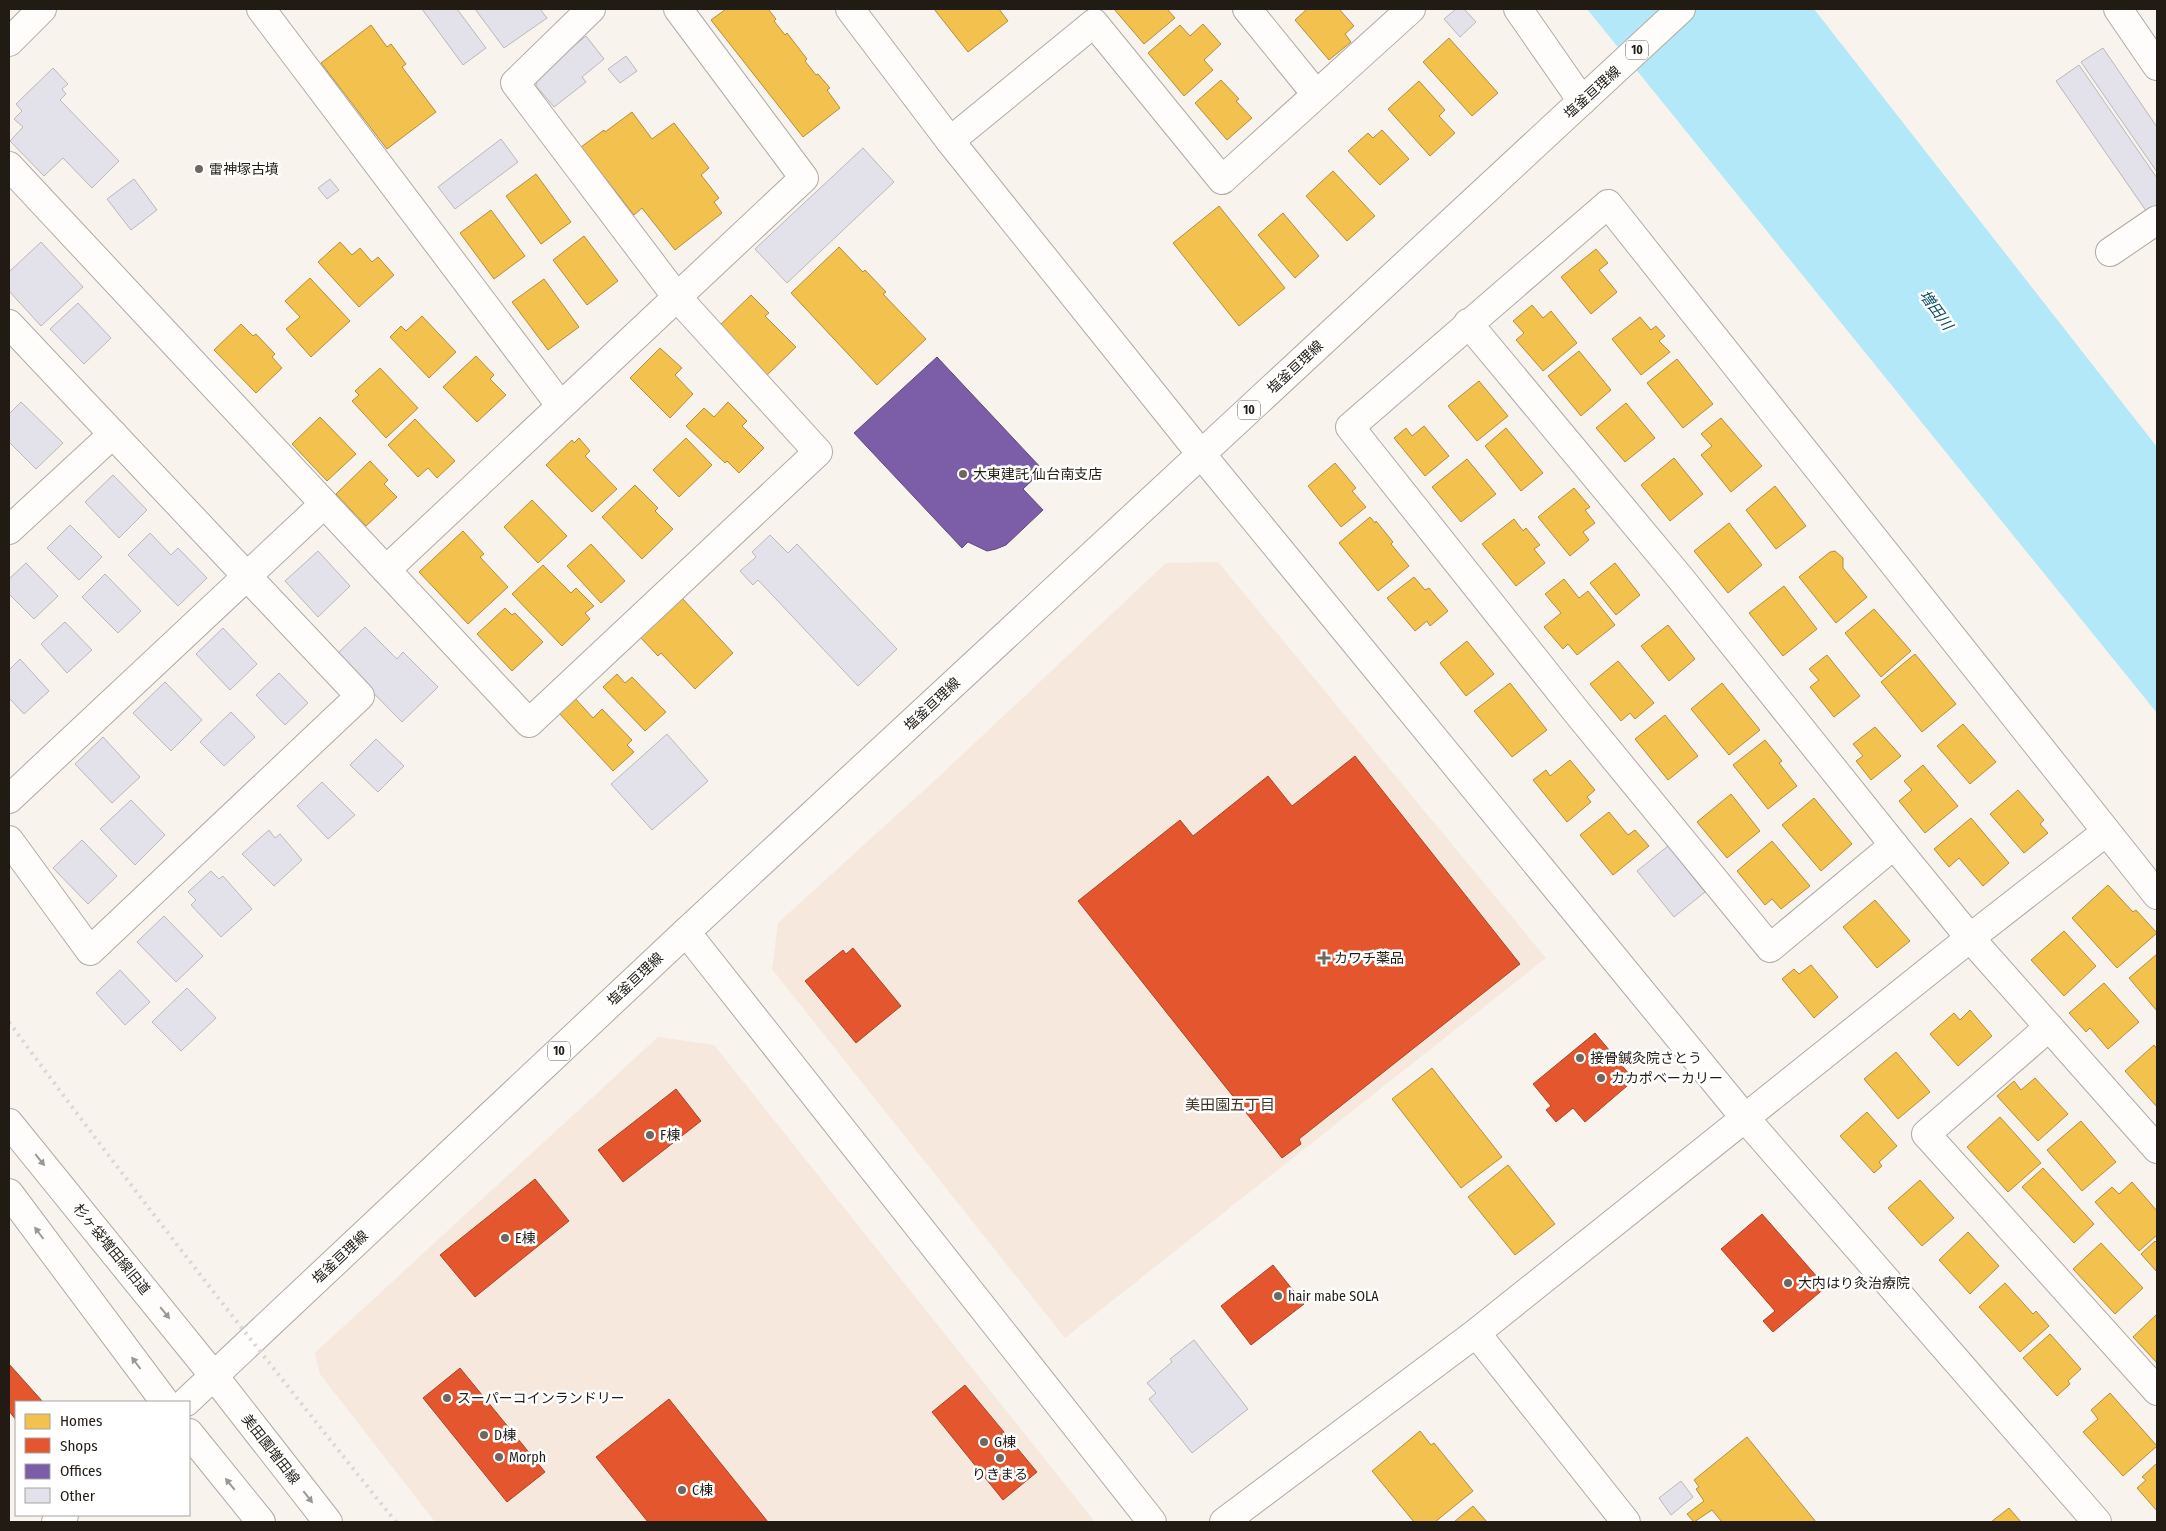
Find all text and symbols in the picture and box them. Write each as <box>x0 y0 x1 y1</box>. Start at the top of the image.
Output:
road number: 10 <box>1626 40 1648 60</box>
street label: 塩釜亘理線 <box>1561 63 1624 122</box>
place label: 雷神塚古墳 <box>209 161 279 178</box>
marker: 雷神塚古墳 <box>193 163 205 175</box>
water label: 増田川 <box>1915 287 1958 335</box>
street label: 塩釜亘理線 <box>1264 337 1327 397</box>
road number: 10 <box>1238 400 1260 420</box>
place label: 大東建託 仙台南支店 <box>973 466 1102 483</box>
marker: 大東建託 仙台南支店 <box>957 468 969 480</box>
street label: 塩釜亘理線 <box>901 674 964 734</box>
street label: 塩釜亘理線 <box>604 949 667 1009</box>
place label: カワチ薬品 <box>1334 950 1404 967</box>
marker: カワチ薬品 <box>1318 952 1330 964</box>
road number: 10 <box>548 1042 570 1060</box>
place label: 接骨鍼灸院さとう <box>1590 1050 1702 1067</box>
marker: 接骨鍼灸院さとう <box>1574 1052 1586 1064</box>
place label: カカポベーカリー <box>1611 1070 1723 1087</box>
marker: カカポベーカリー <box>1595 1072 1607 1084</box>
district label: 美田園五丁目 <box>1185 1096 1275 1114</box>
place label: F棟 <box>660 1127 680 1144</box>
marker: F棟 <box>644 1129 656 1141</box>
one-way arrow <box>34 1154 45 1167</box>
street label: 杉ヶ袋増田線旧道 <box>70 1200 153 1298</box>
one-way arrow <box>33 1227 44 1240</box>
street label: 塩釜亘理線 <box>309 1227 372 1287</box>
place label: E棟 <box>515 1230 536 1247</box>
marker: E棟 <box>499 1232 511 1244</box>
place label: 大内はり灸治療院 <box>1798 1275 1910 1292</box>
marker: 大内はり灸治療院 <box>1782 1277 1794 1289</box>
place label: hair mabe SOLA <box>1288 1288 1379 1305</box>
marker: hair mabe SOLA <box>1272 1290 1284 1302</box>
one-way arrow <box>159 1307 170 1320</box>
one-way arrow <box>130 1357 141 1370</box>
place label: スーパーコインランドリー <box>457 1390 625 1407</box>
marker: スーパーコインランドリー <box>441 1392 453 1404</box>
legend <box>15 1401 190 1516</box>
street label: 美田園増田線 <box>238 1411 303 1488</box>
text: Homes <box>60 1412 102 1430</box>
place label: D棟 <box>494 1427 516 1444</box>
marker: D棟 <box>478 1429 490 1441</box>
place label: G棟 <box>994 1434 1016 1451</box>
marker: G棟 <box>978 1436 990 1448</box>
text: Shops <box>60 1437 98 1455</box>
place label: Morph <box>509 1449 546 1466</box>
marker: Morph <box>493 1451 505 1463</box>
marker: りきまる <box>994 1452 1006 1464</box>
text: Offices <box>60 1462 102 1480</box>
place label: りきまる <box>972 1466 1028 1483</box>
one-way arrow <box>225 1478 236 1491</box>
place label: C棟 <box>692 1482 713 1499</box>
marker: C棟 <box>676 1484 688 1496</box>
text: Other <box>60 1487 96 1505</box>
one-way arrow <box>303 1490 314 1503</box>

